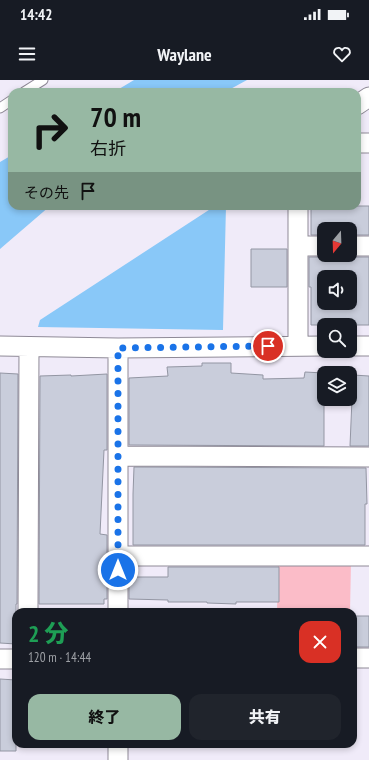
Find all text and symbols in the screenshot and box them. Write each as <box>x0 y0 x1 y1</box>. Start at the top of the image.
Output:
text: 14:42 <box>20 5 52 24</box>
icon: menu <box>16 43 38 65</box>
text: Waylane <box>157 43 212 66</box>
icon: heart <box>331 43 353 65</box>
text: 70 m <box>90 98 141 135</box>
icon: right <box>24 104 76 156</box>
text: 右折 <box>90 137 126 160</box>
icon: arrive <box>77 180 99 202</box>
text: その先 <box>24 183 69 202</box>
north arrow <box>317 222 357 262</box>
map controls <box>317 222 357 406</box>
button: sound <box>317 270 357 310</box>
button: search <box>317 318 357 358</box>
pin <box>251 329 285 363</box>
icon: arrive <box>257 335 279 357</box>
button: layers <box>317 366 357 406</box>
position arrow <box>97 549 139 591</box>
text: 2 分 <box>28 618 68 649</box>
button: close <box>299 621 341 663</box>
text: 120 m · 14:44 <box>28 649 91 666</box>
button: 終了 <box>28 694 181 740</box>
button: 共有 <box>189 694 341 740</box>

